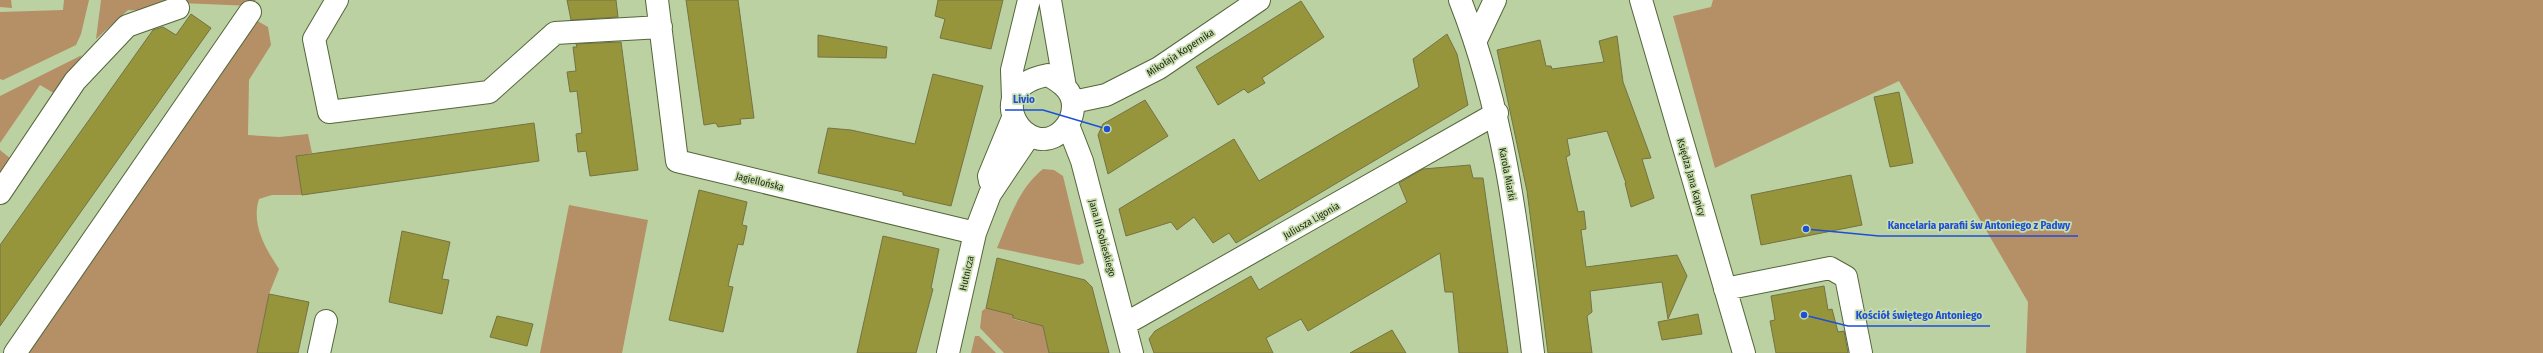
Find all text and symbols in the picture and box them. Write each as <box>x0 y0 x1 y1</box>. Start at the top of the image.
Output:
street label: Mikołaja Kopernika <box>1144 26 1217 79</box>
callout: Livio <box>1005 87 1043 110</box>
text: Livio <box>1013 93 1035 106</box>
street label: Księdza Jana Kapicy <box>1674 137 1708 218</box>
street label: Karola Miarki <box>1496 147 1518 202</box>
street label: Jagiellońska <box>734 169 785 194</box>
street label: Jana III Sobieskiego <box>1086 198 1118 278</box>
street label: Juliusza Ligonia <box>1281 200 1342 242</box>
callout: Kancelaria parafii św Antoniego z Padwy <box>1879 213 2078 236</box>
text: Kancelaria parafii św Antoniego z Padwy <box>1888 219 2071 232</box>
street label: Hutnicza <box>957 255 977 292</box>
callout: Kościół świętego Antoniego <box>1848 303 1990 326</box>
text: Kościół świętego Antoniego <box>1856 309 1982 322</box>

